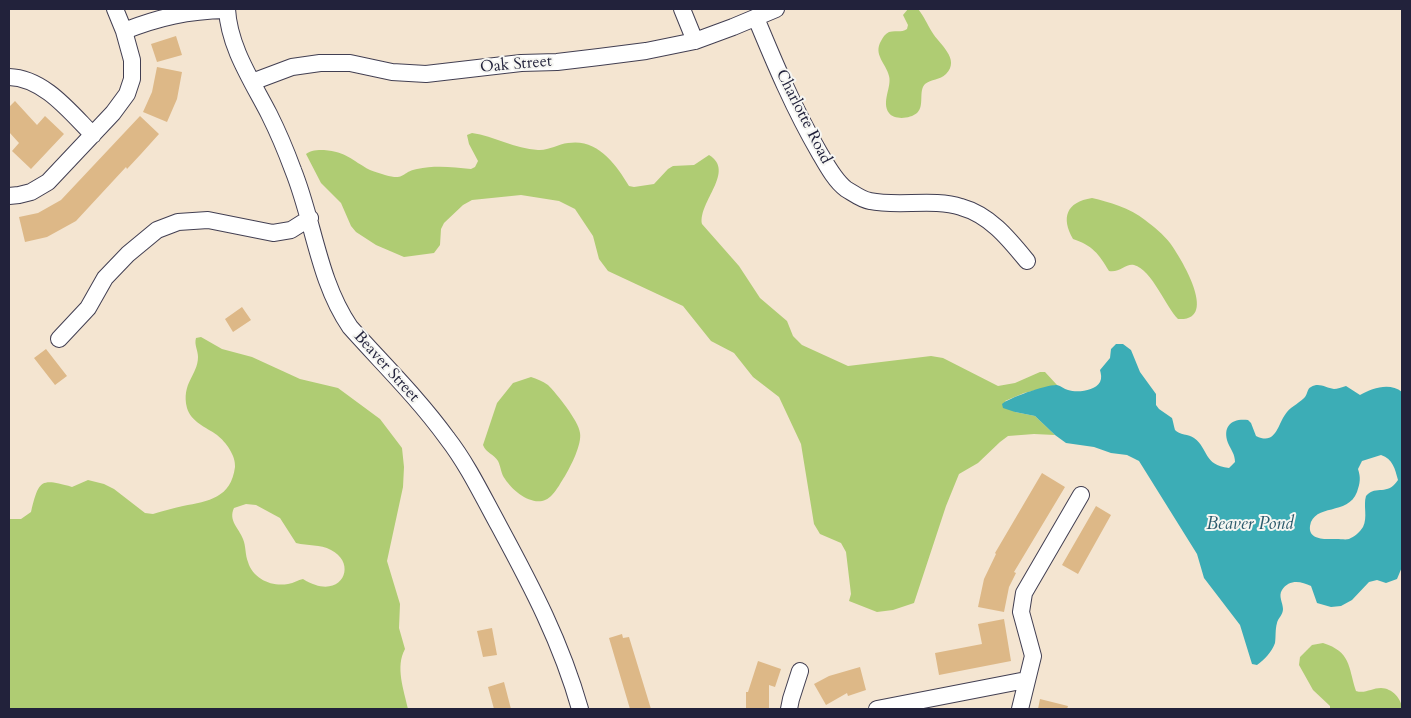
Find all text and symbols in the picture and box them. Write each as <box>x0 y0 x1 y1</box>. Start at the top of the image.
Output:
street label: Oak Street <box>479 52 553 78</box>
street label: Charlotte Road <box>771 67 835 167</box>
street label: Beaver Street <box>349 327 423 407</box>
water label: Beaver Pond <box>1206 514 1294 536</box>

